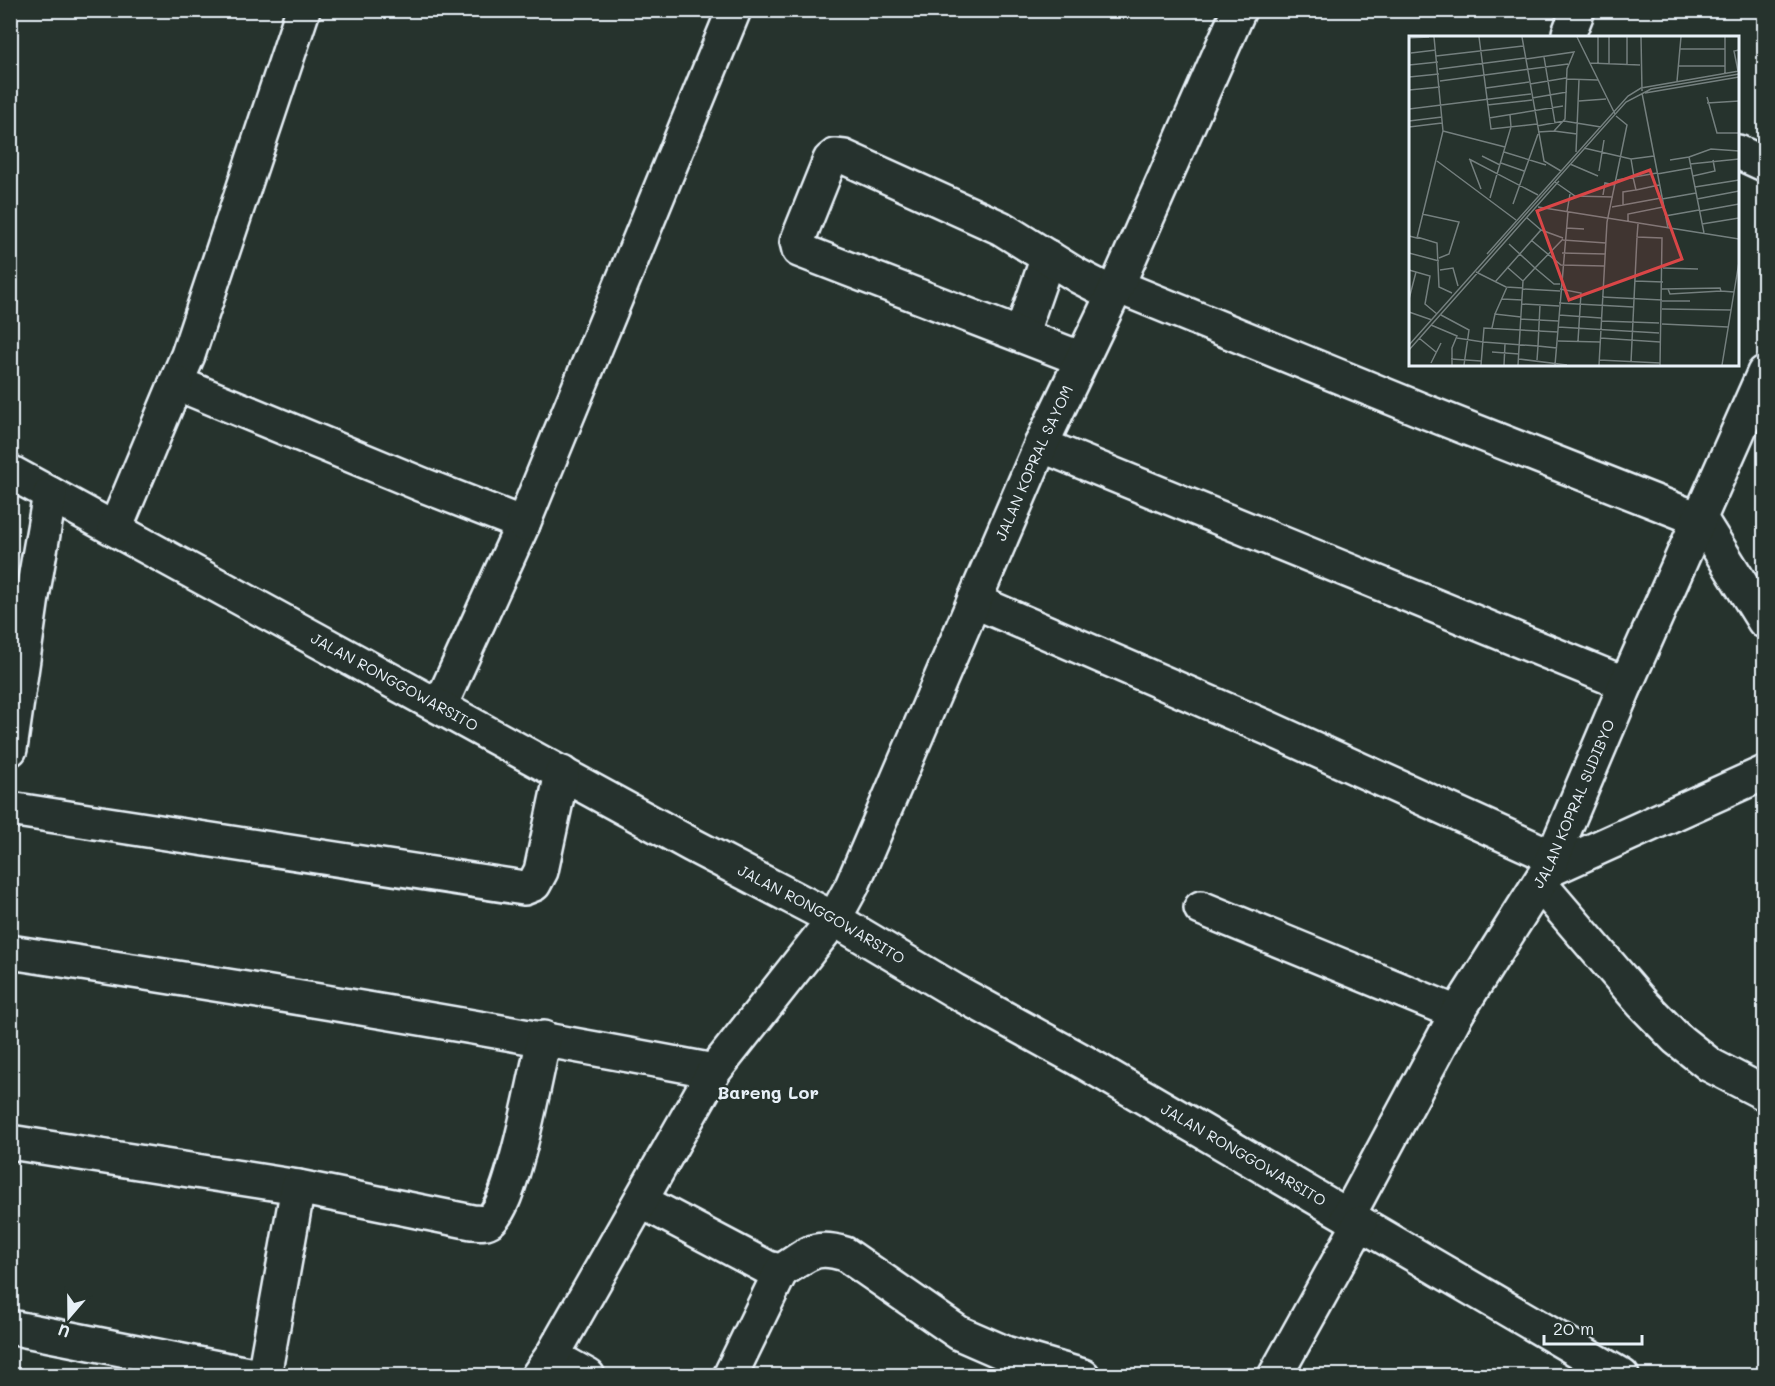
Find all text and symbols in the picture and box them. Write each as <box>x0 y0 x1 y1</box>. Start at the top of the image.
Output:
inset map <box>1409 36 1739 366</box>
street label: JALAN KOPRAL SAYOM <box>990 382 1077 544</box>
street label: JALAN RONGGOWARSITO <box>307 627 482 735</box>
street label: JALAN KOPRAL SUDIBYO <box>1528 716 1619 892</box>
street label: JALAN RONGGOWARSITO <box>735 860 909 968</box>
district label: Bareng Lor <box>717 1080 819 1104</box>
street label: JALAN RONGGOWARSITO <box>1158 1098 1330 1210</box>
north arrow <box>39 1287 99 1347</box>
scale bar <box>1544 1308 1642 1346</box>
text: 20 m <box>1553 1316 1594 1340</box>
text: U <box>55 1320 73 1343</box>

